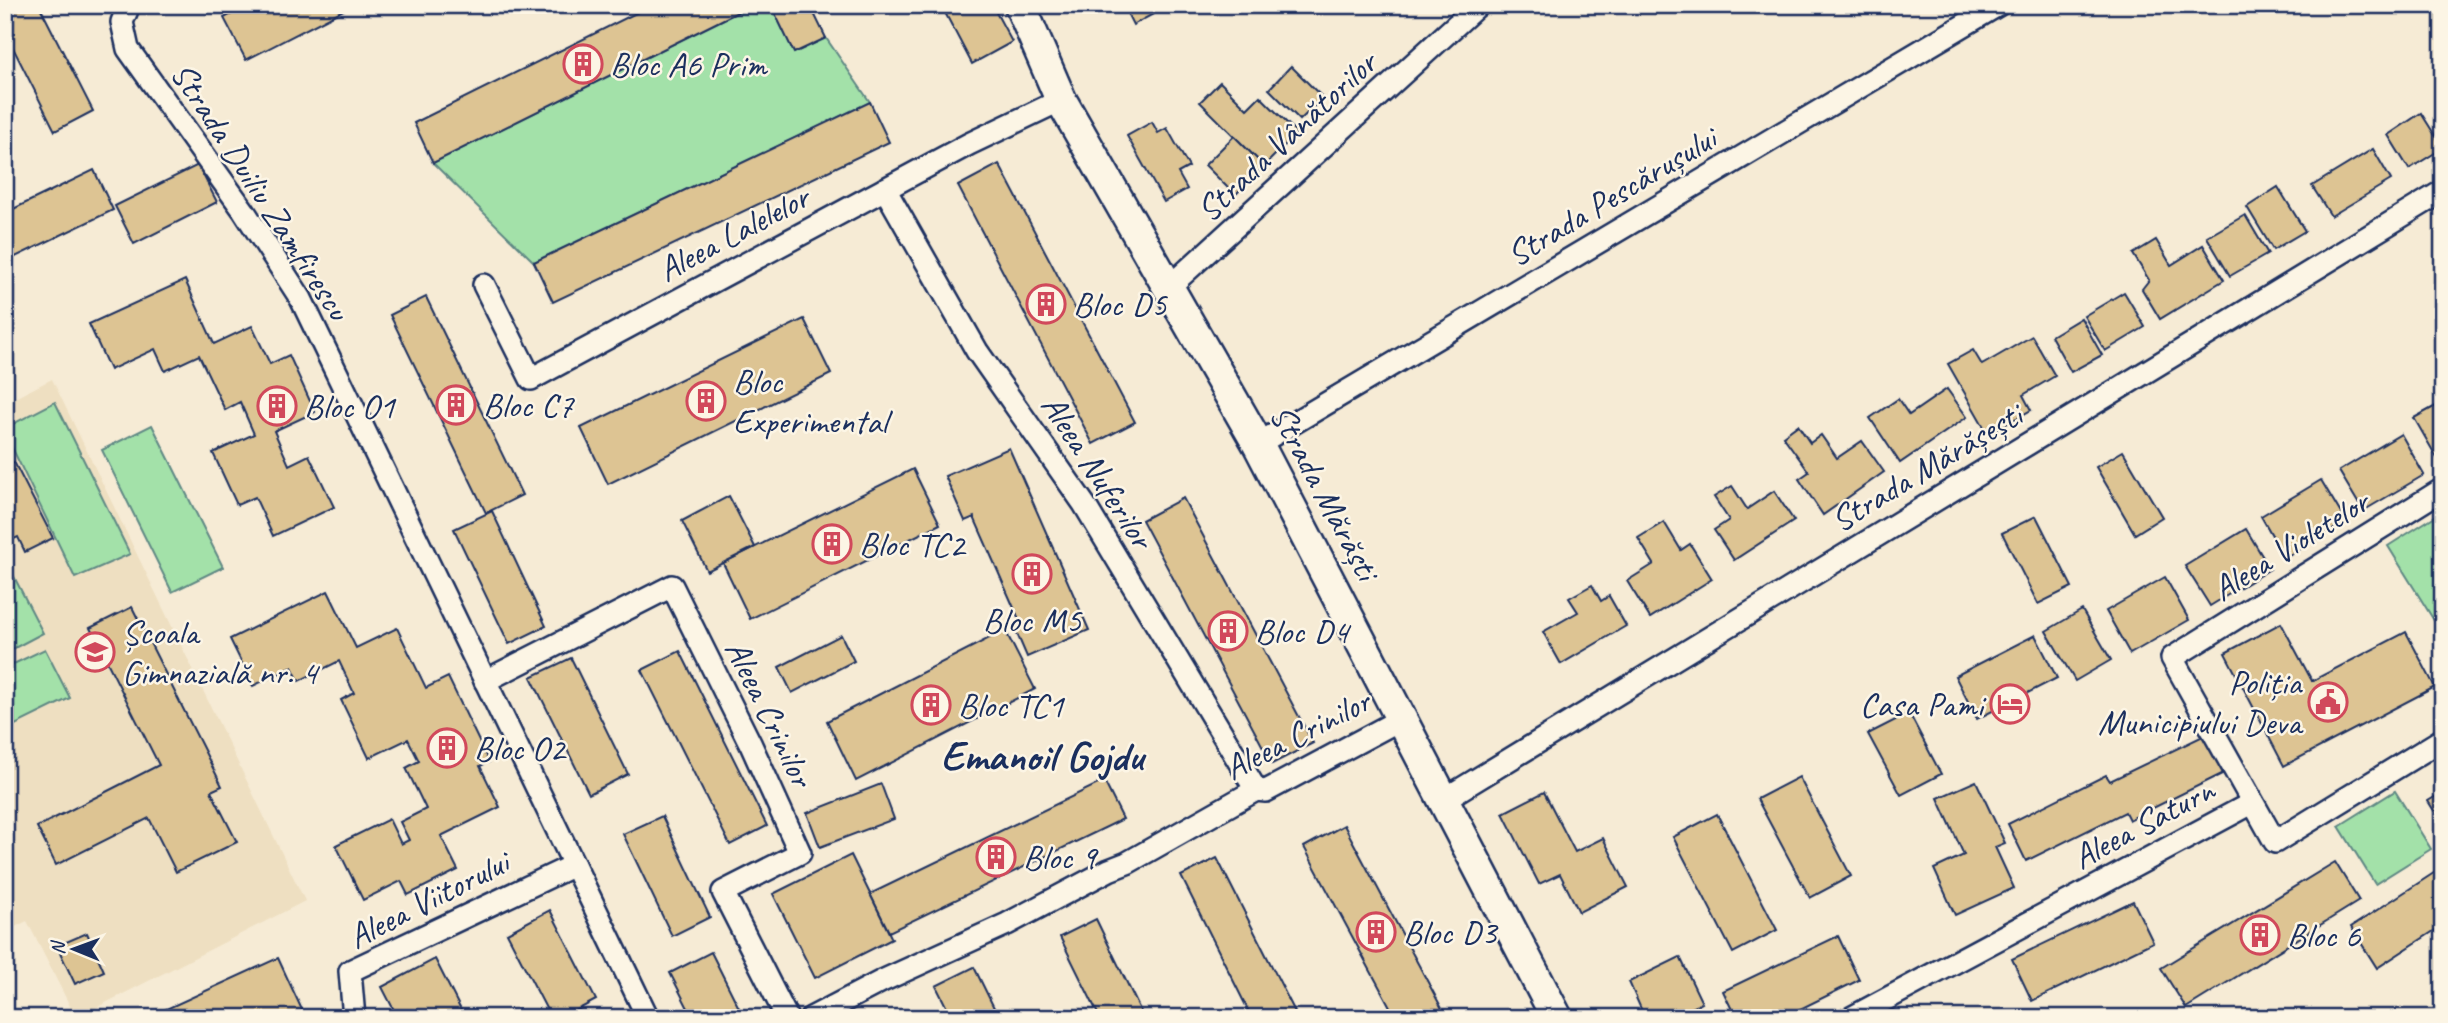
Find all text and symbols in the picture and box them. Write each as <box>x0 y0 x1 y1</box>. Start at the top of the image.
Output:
street label: Strada Vânătorilor <box>1187 39 1389 232</box>
place label: Bloc A6 Prim <box>610 42 769 87</box>
building icon: Bloc A6 Prim <box>562 43 604 85</box>
street label: Strada Duiliu Zamfirescu <box>160 54 362 330</box>
street label: Strada Pescărușului <box>1498 114 1728 277</box>
street label: Aleea Lalelelor <box>650 173 820 292</box>
place label: Bloc D5 <box>1073 282 1169 327</box>
building icon: Bloc D5 <box>1025 283 1067 325</box>
place label: Bloc Experimental <box>733 359 893 444</box>
building icon: Bloc Experimental <box>685 380 727 422</box>
place label: Bloc C7 <box>483 383 575 428</box>
place label: Bloc O1 <box>304 384 397 429</box>
building icon: Bloc C7 <box>435 384 477 426</box>
building icon: Bloc O1 <box>256 385 298 427</box>
street label: Aleea Nuferilor <box>1031 386 1166 560</box>
street label: Strada Mărășești <box>1822 390 2034 542</box>
street label: Strada Mărăști <box>1260 397 1392 592</box>
street label: Aleea Violetelor <box>2204 478 2380 611</box>
place label: Bloc TC2 <box>859 522 968 567</box>
building icon: Bloc TC2 <box>811 523 853 565</box>
building icon: Bloc M5 <box>1011 553 1053 595</box>
place label: Bloc M5 <box>983 598 1084 643</box>
place label: Bloc D4 <box>1255 609 1352 654</box>
place label: Școala Gimnazială nr. 4 <box>122 610 321 695</box>
building icon: Bloc D4 <box>1207 610 1249 652</box>
school or university icon: Școala Gimnazială nr. 4 <box>74 631 116 673</box>
street label: Aleea Crinilor <box>715 632 825 796</box>
place label: Poliția Municipiului Deva <box>2098 660 2304 745</box>
street label: Aleea Crinilor <box>1217 677 1380 790</box>
public building icon: Poliția Municipiului Deva <box>2307 681 2349 723</box>
place label: Casa Pami <box>1860 682 1987 727</box>
place label: Bloc TC1 <box>958 683 1066 728</box>
hotel icon: Casa Pami <box>1989 683 2031 725</box>
building icon: Bloc TC1 <box>910 684 952 726</box>
place label: Bloc O2 <box>474 726 568 771</box>
building icon: Bloc O2 <box>426 727 468 769</box>
district label: Emanoil Gojdu <box>941 730 1147 783</box>
street label: Aleea Saturn <box>2065 766 2224 879</box>
place label: Bloc 9 <box>1023 835 1100 880</box>
building icon: Bloc 9 <box>975 836 1017 878</box>
street label: Aleea Viitorului <box>340 838 520 959</box>
place label: Bloc D3 <box>1403 910 1499 955</box>
building icon: Bloc D3 <box>1355 911 1397 953</box>
place label: Bloc 6 <box>2287 913 2362 958</box>
north arrow <box>38 914 108 984</box>
building icon: Bloc 6 <box>2239 914 2281 956</box>
text: N <box>46 939 70 955</box>

